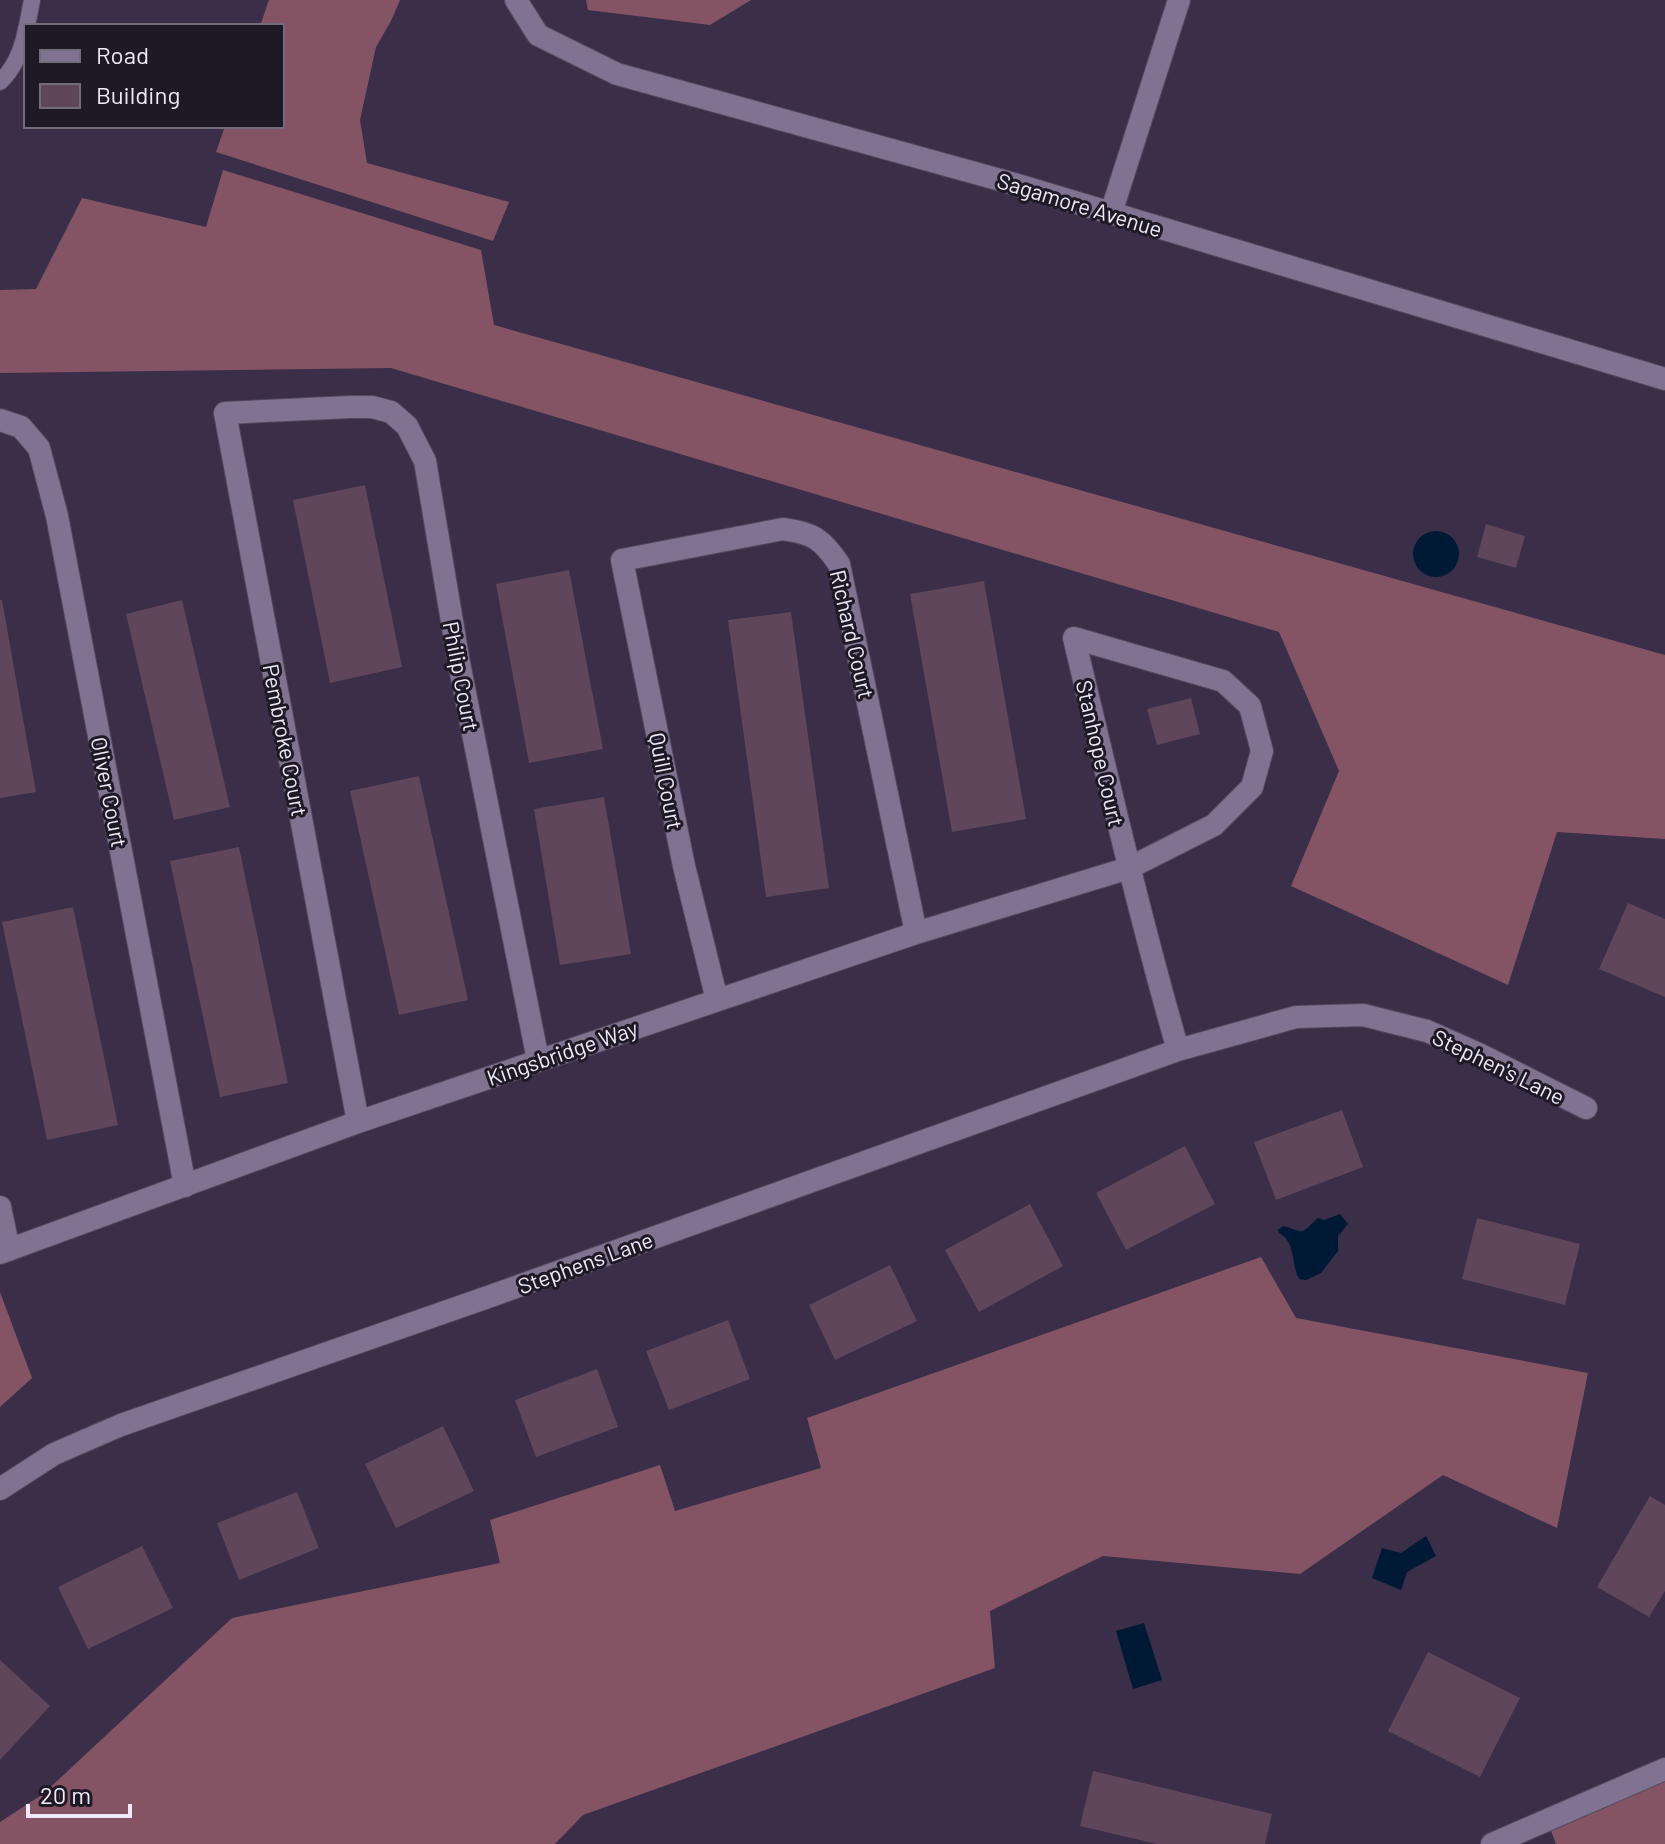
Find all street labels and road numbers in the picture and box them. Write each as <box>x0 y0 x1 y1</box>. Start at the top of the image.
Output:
street label: Sagamore Avenue <box>994 167 1166 241</box>
street label: Richard Court <box>826 567 880 701</box>
street label: Philip Court <box>439 619 485 733</box>
street label: Pembroke Court <box>258 662 314 818</box>
street label: Stanhope Court <box>1072 677 1130 829</box>
street label: Quill Court <box>645 730 689 832</box>
street label: Oliver Court <box>87 735 133 849</box>
street label: Kingsbridge Way <box>483 1014 641 1090</box>
street label: Stephen's Lane <box>1429 1023 1569 1109</box>
street label: Stephens Lane <box>514 1226 656 1298</box>

